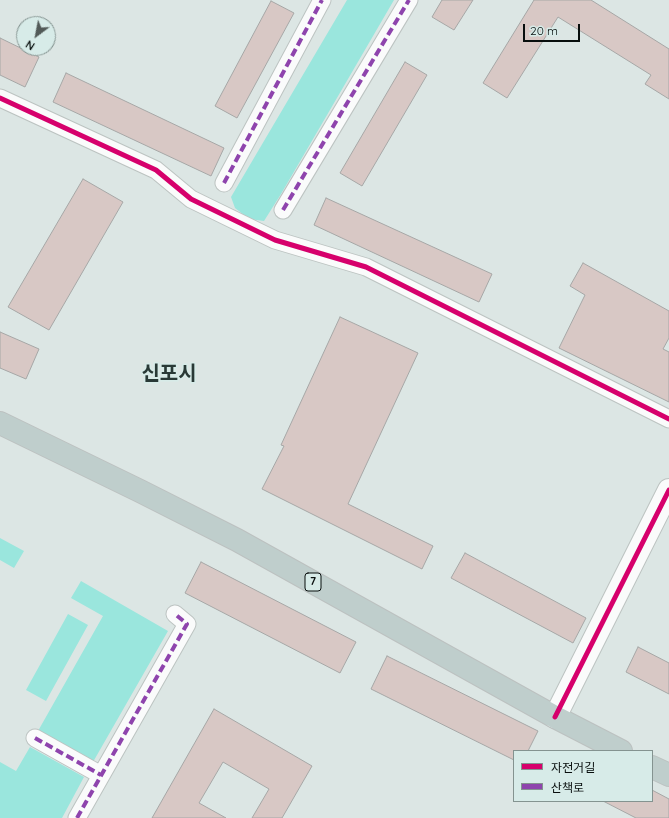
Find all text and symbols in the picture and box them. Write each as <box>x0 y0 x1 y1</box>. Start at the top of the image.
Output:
north arrow <box>16 16 56 56</box>
scale bar <box>525 16 582 42</box>
text: 20 m <box>530 23 558 38</box>
text: N <box>23 37 37 53</box>
district label: 신포시 <box>141 362 197 386</box>
road number: 7 <box>305 573 321 591</box>
legend <box>513 750 653 802</box>
text: 자전거길 <box>551 760 595 775</box>
text: 산책로 <box>551 780 584 795</box>

